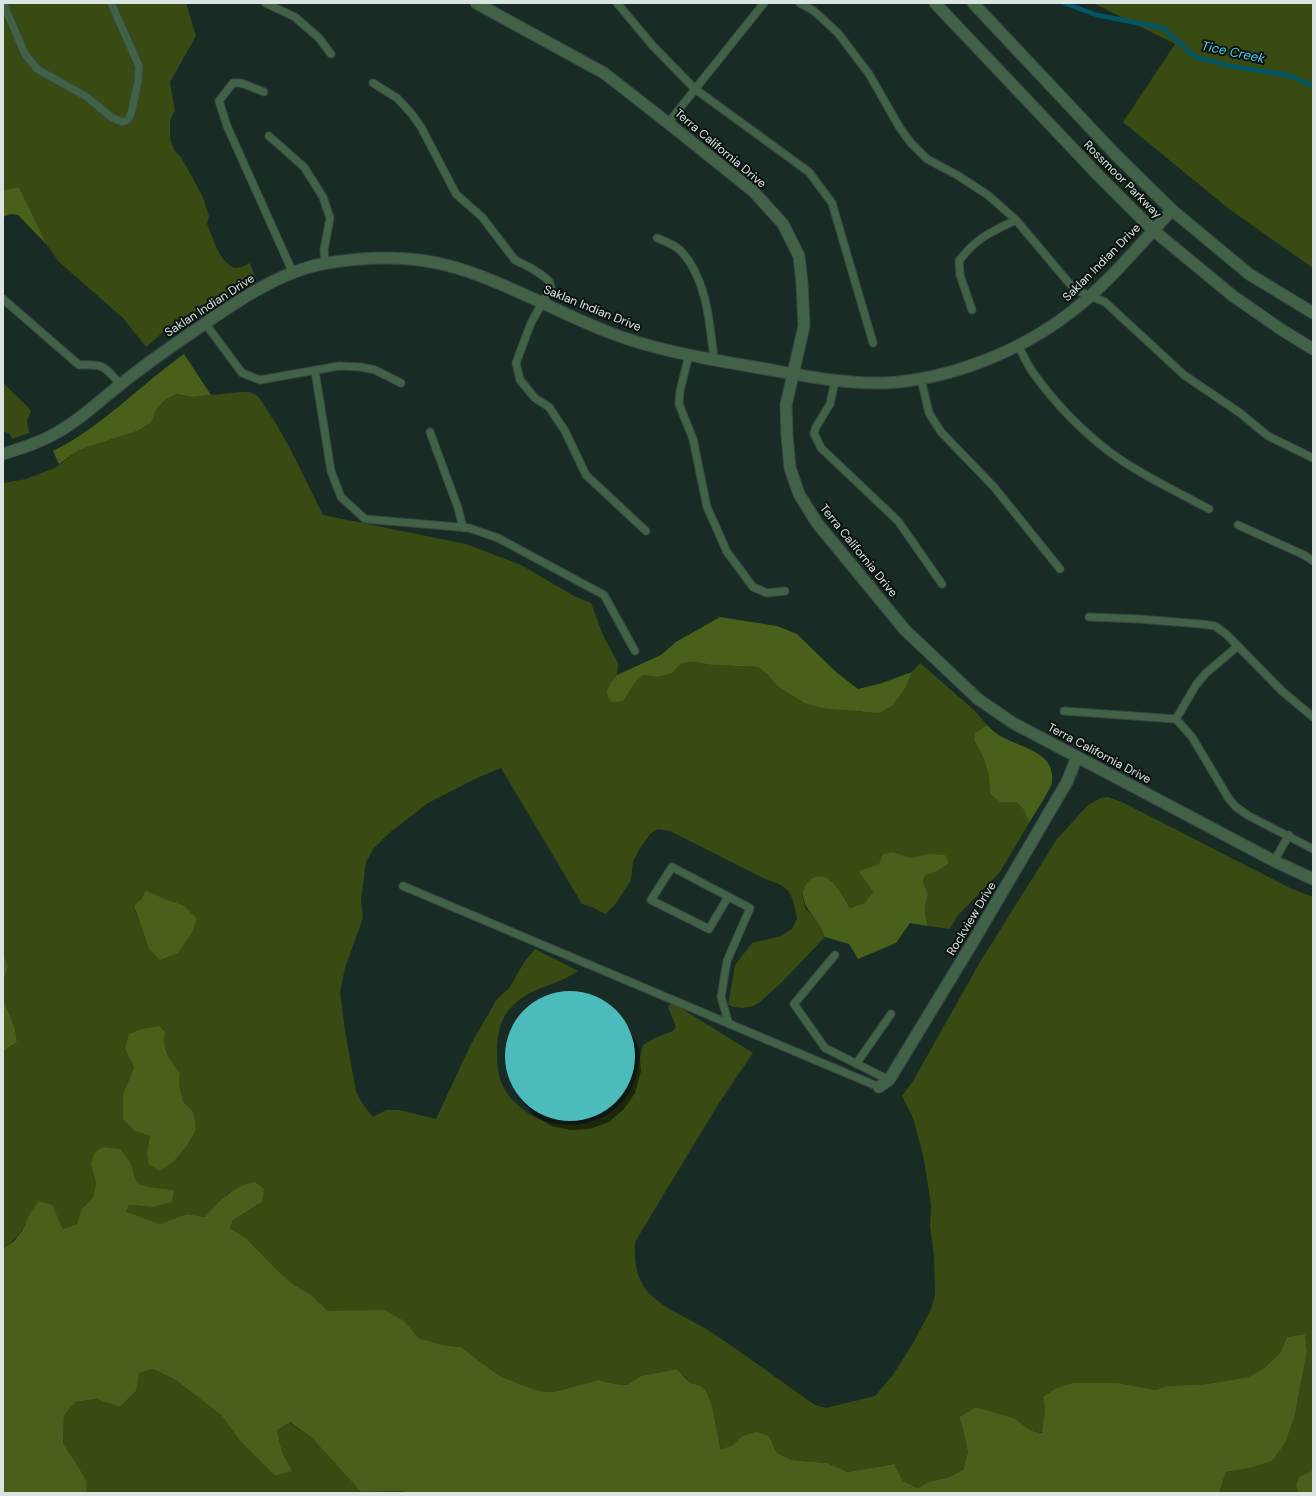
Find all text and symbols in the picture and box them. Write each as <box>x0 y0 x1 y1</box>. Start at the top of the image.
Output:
water label: Tice Creek <box>1200 39 1266 67</box>
street label: Terra California Drive <box>671 107 769 191</box>
street label: Rossmoor Parkway <box>1080 138 1164 222</box>
street label: Saklan Indian Drive <box>1060 221 1144 305</box>
street label: Saklan Indian Drive <box>162 272 258 340</box>
street label: Saklan Indian Drive <box>541 283 643 335</box>
street label: Terra California Drive <box>816 502 900 600</box>
street label: Terra California Drive <box>1045 721 1153 787</box>
street label: Rockview Drive <box>944 880 1000 958</box>

